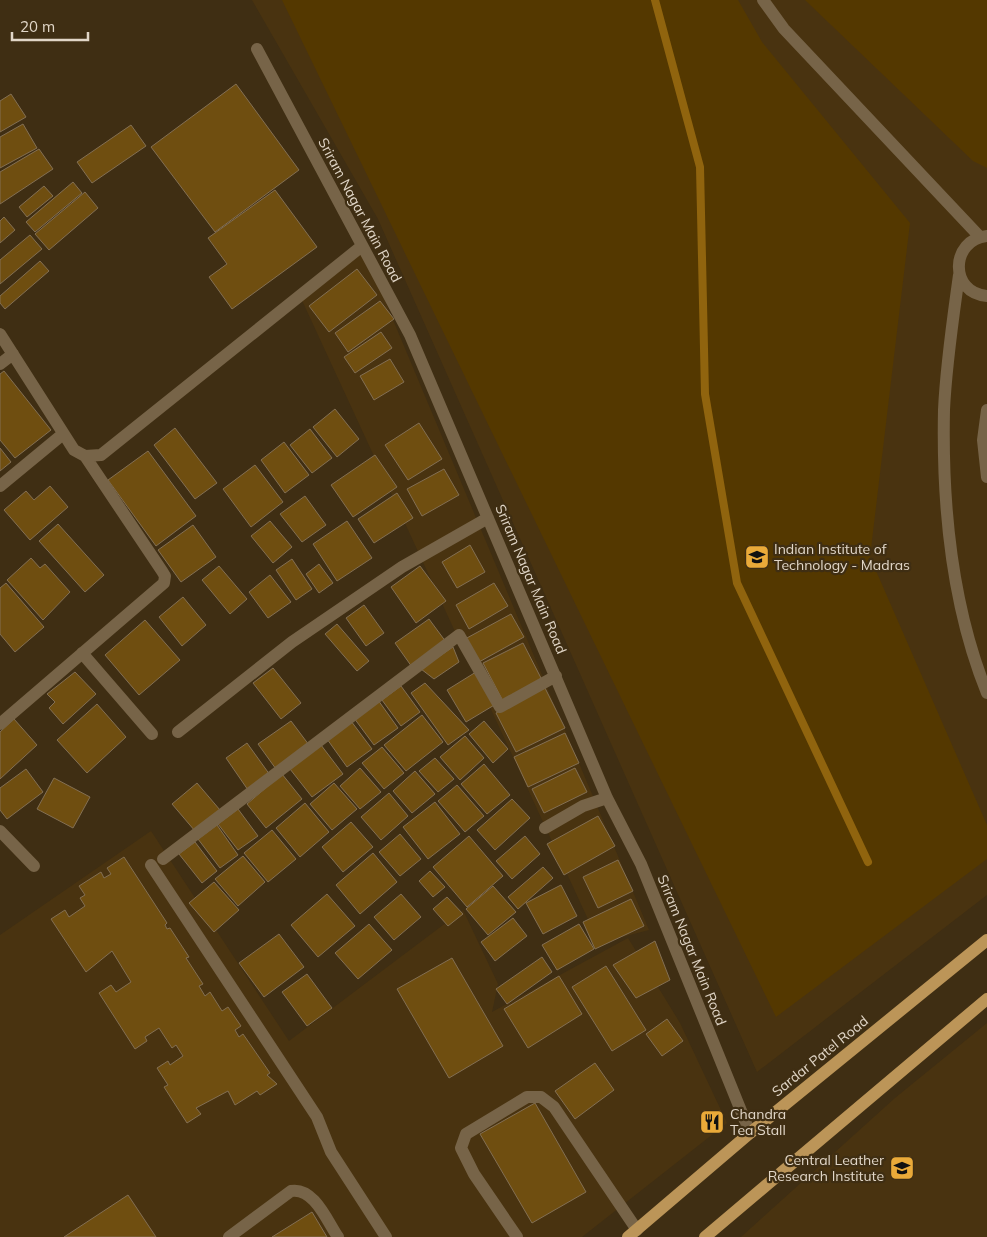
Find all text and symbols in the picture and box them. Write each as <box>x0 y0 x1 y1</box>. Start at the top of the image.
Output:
scale bar <box>12 10 89 42</box>
text: 20 m <box>20 17 55 36</box>
street label: Sriram Nagar Main Road <box>314 135 406 285</box>
street label: Sriram Nagar Main Road <box>491 501 571 657</box>
place label: Indian Institute of Technology - Madras <box>774 540 910 574</box>
school or university icon: Indian Institute of Technology - Madras <box>744 544 770 570</box>
street label: Sriram Nagar Main Road <box>654 872 730 1028</box>
street label: Sardar Patel Road <box>768 1012 872 1100</box>
place label: Chandra Tea Stall <box>730 1105 786 1139</box>
restaurant icon: Chandra Tea Stall <box>699 1109 725 1135</box>
place label: Central Leather Research Institute <box>768 1151 885 1185</box>
school or university icon: Central Leather Research Institute <box>889 1155 915 1181</box>

